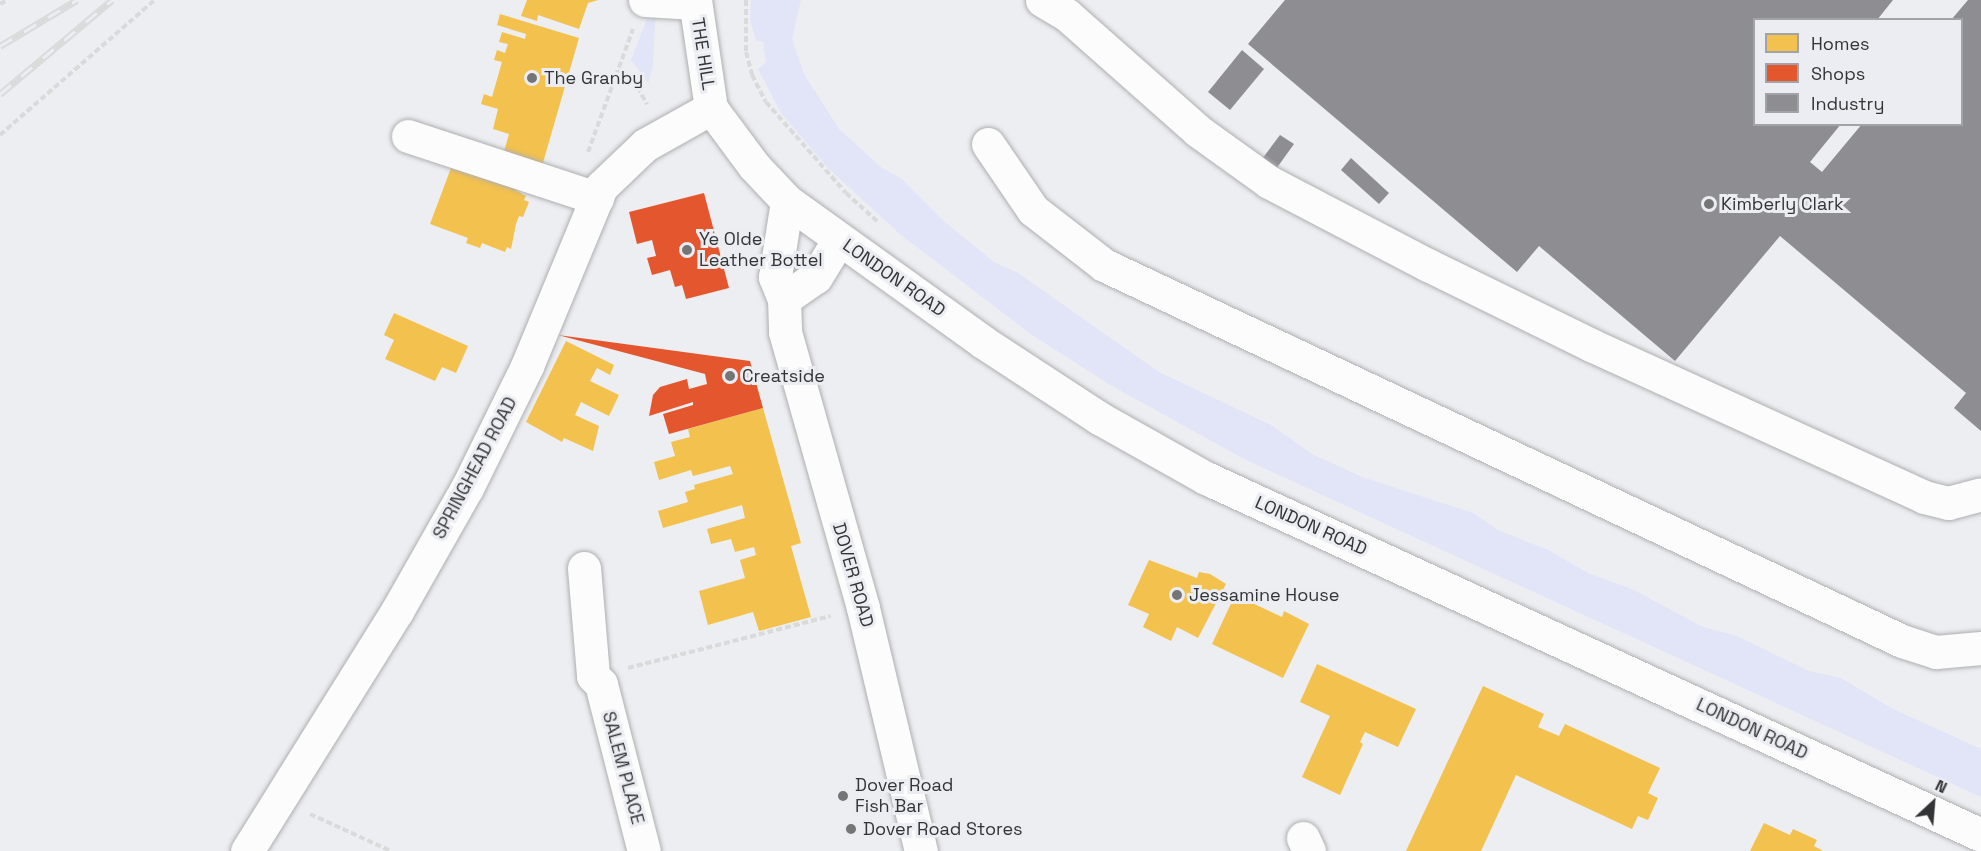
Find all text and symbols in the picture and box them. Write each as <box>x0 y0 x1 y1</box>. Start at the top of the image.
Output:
street label: THE HILL <box>687 16 719 92</box>
legend <box>1753 18 1963 126</box>
text: Homes <box>1811 32 1870 55</box>
text: Shops <box>1811 62 1865 85</box>
place label: The Granby <box>544 67 643 89</box>
marker: The Granby <box>525 71 539 85</box>
text: Industry <box>1811 92 1884 115</box>
place label: Kimberly Clark <box>1721 193 1844 215</box>
marker: Kimberly Clark <box>1702 197 1716 211</box>
place label: Ye Olde Leather Bottel <box>699 229 823 272</box>
street label: LONDON ROAD <box>838 235 950 321</box>
marker: Ye Olde Leather Bottel <box>680 243 694 257</box>
place label: Creatside <box>742 365 825 387</box>
marker: Creatside <box>723 369 737 383</box>
street label: SPRINGHEAD ROAD <box>428 393 522 543</box>
street label: LONDON ROAD <box>1252 492 1370 560</box>
street label: DOVER ROAD <box>828 520 878 630</box>
place label: Jessamine House <box>1189 584 1339 606</box>
marker: Jessamine House <box>1170 588 1184 602</box>
street label: LONDON ROAD <box>1693 694 1811 764</box>
street label: SALEM PLACE <box>598 709 648 827</box>
north arrow <box>1903 773 1963 833</box>
place label: Dover Road Fish Bar <box>855 775 953 818</box>
text: N <box>1932 775 1951 798</box>
marker: Dover Road Fish Bar <box>836 789 850 803</box>
place label: Dover Road Stores <box>863 818 1023 840</box>
marker: Dover Road Stores <box>844 822 858 836</box>

